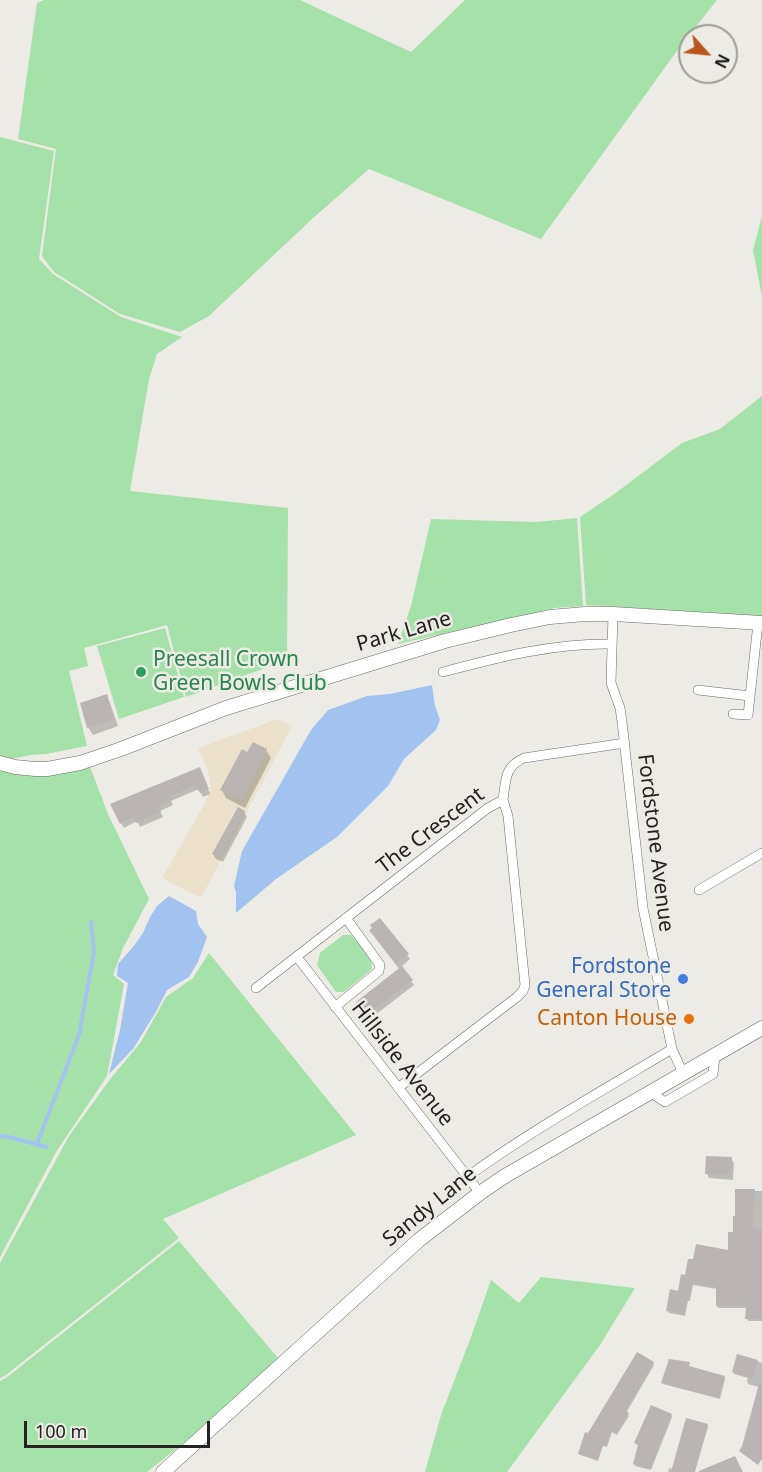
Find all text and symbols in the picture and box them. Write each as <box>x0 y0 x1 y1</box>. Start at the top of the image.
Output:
north arrow <box>678 24 738 84</box>
text: N <box>710 50 735 72</box>
street label: Park Lane <box>354 606 454 658</box>
place label: Preesall Crown Green Bowls Club <box>153 647 327 697</box>
marker: Preesall Crown Green Bowls Club <box>134 665 148 679</box>
street label: Fordstone Avenue <box>632 753 678 933</box>
street label: The Crescent <box>372 782 490 880</box>
place label: Fordstone General Store <box>536 954 671 1004</box>
marker: Fordstone General Store <box>676 972 690 986</box>
street label: Hillside Avenue <box>346 997 458 1131</box>
place label: Canton House <box>537 1006 677 1032</box>
marker: Canton House <box>682 1012 696 1026</box>
street label: Sandy Lane <box>378 1162 482 1252</box>
scale bar <box>27 1409 213 1447</box>
text: 100 m <box>35 1419 87 1443</box>

